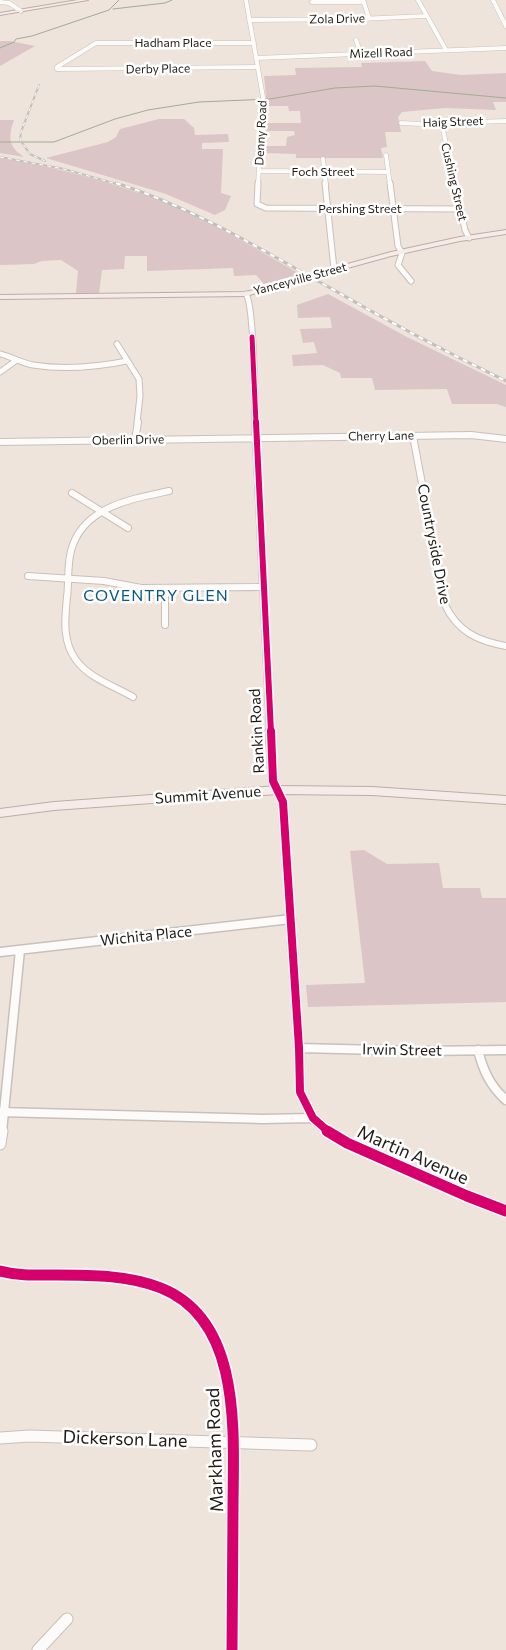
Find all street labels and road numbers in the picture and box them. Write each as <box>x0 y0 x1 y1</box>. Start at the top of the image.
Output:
street label: Zola Drive <box>309 11 365 25</box>
street label: Hadham Place <box>134 35 212 49</box>
street label: Mizell Road <box>349 44 413 60</box>
street label: Derby Place <box>126 60 190 76</box>
street label: Denny Road <box>251 100 269 166</box>
street label: Haig Street <box>422 113 484 129</box>
street label: Cushing Street <box>439 141 471 222</box>
street label: Foch Street <box>292 164 354 178</box>
street label: Pershing Street <box>318 201 402 215</box>
street label: Yanceyville Street <box>252 259 348 297</box>
street label: Cherry Lane <box>348 427 414 443</box>
street label: Oberlin Drive <box>92 431 164 447</box>
street label: Countryside Drive <box>414 482 456 606</box>
street label: Rankin Road <box>245 688 267 774</box>
street label: Summit Avenue <box>154 781 262 807</box>
street label: Wichita Place <box>99 921 193 949</box>
street label: Irwin Street <box>362 1039 442 1059</box>
street label: Martin Avenue <box>354 1120 472 1188</box>
street label: Markham Road <box>201 1388 227 1513</box>
street label: Dickerson Lane <box>62 1425 188 1451</box>

